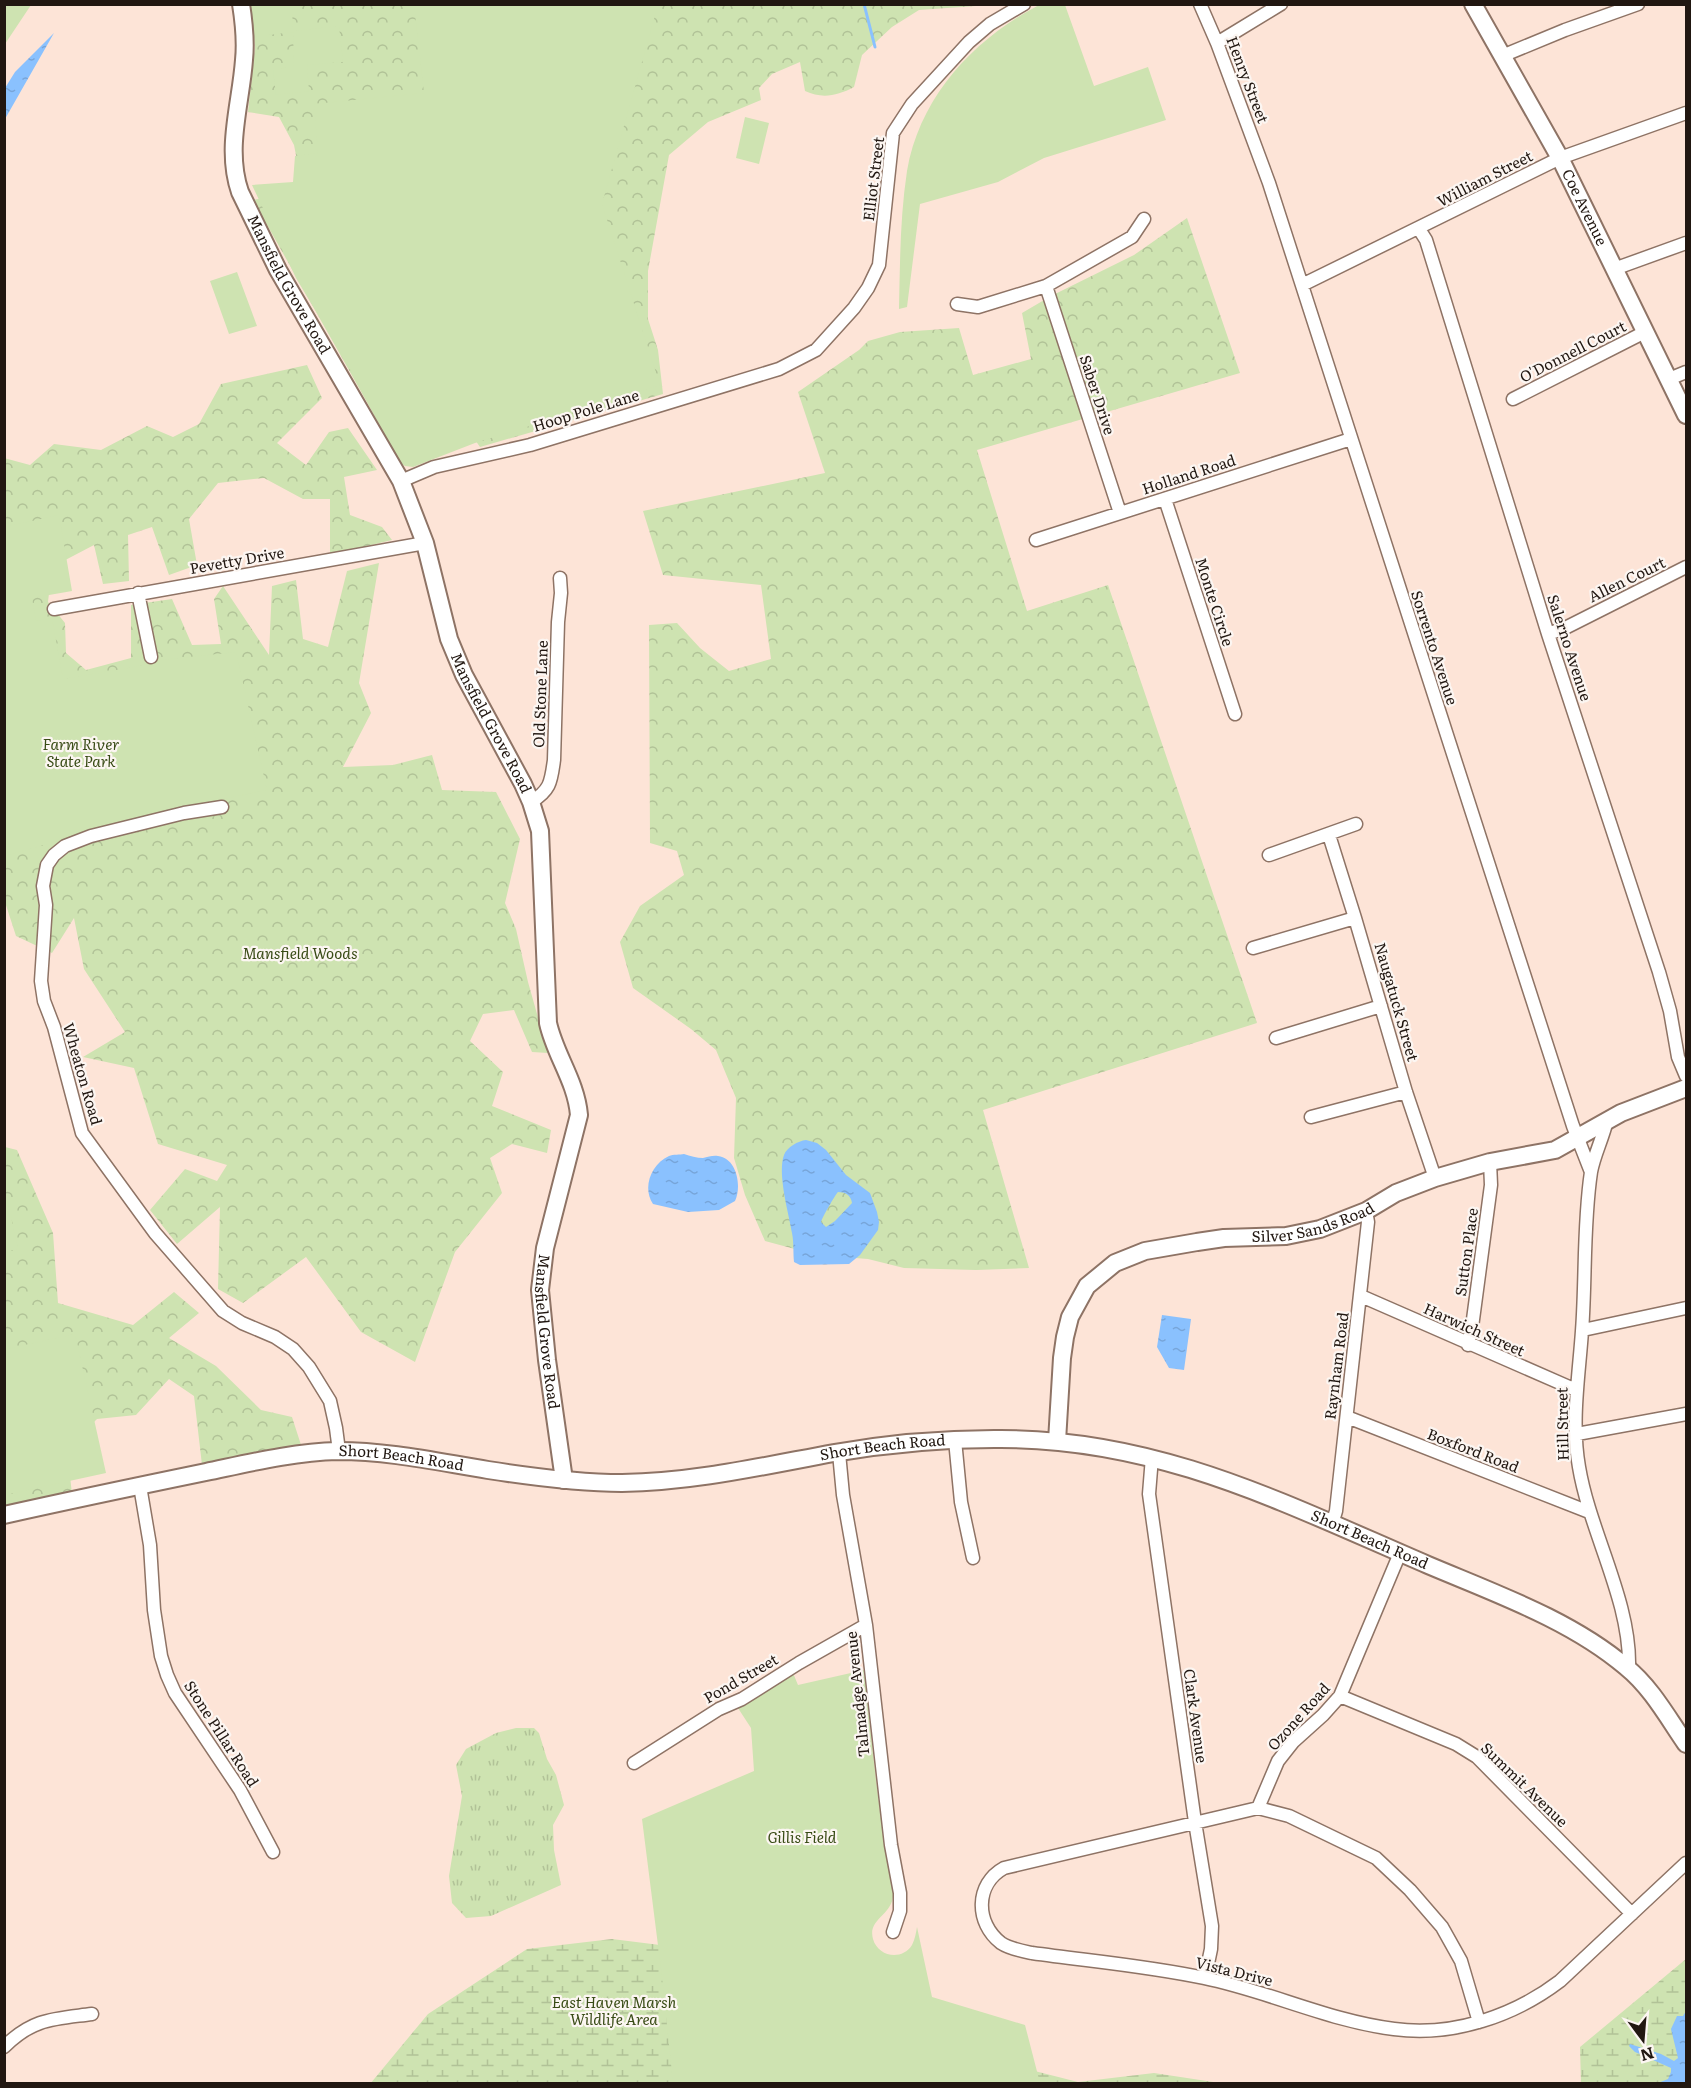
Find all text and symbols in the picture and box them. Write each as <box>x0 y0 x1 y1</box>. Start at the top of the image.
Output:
street label: Henry Street <box>1221 33 1276 126</box>
street label: Elliot Street <box>856 135 889 222</box>
street label: William Street <box>1433 144 1536 212</box>
street label: Coe Avenue <box>1557 165 1614 249</box>
street label: Mansfield Grove Road <box>243 210 337 358</box>
street label: O'Donnell Court <box>1515 314 1630 387</box>
street label: Saber Drive <box>1075 352 1122 438</box>
street label: Hoop Pole Lane <box>529 382 642 437</box>
street label: Holland Road <box>1139 448 1238 500</box>
street label: Pevetty Drive <box>188 540 286 579</box>
street label: Allen Court <box>1584 550 1669 607</box>
street label: Monte Circle <box>1190 554 1241 649</box>
street label: Sorrento Avenue <box>1406 587 1465 708</box>
street label: Salerno Avenue <box>1542 591 1599 704</box>
street label: Old Stone Lane <box>526 640 553 748</box>
street label: Mansfield Grove Road <box>446 649 539 796</box>
park label: Farm River State Park <box>43 732 120 772</box>
street label: Naugatuck Street <box>1369 939 1425 1064</box>
park label: Mansfield Woods <box>243 941 358 964</box>
street label: Wheaton Road <box>58 1020 109 1128</box>
street label: Silver Sands Road <box>1251 1196 1378 1247</box>
street label: Sutton Place <box>1448 1206 1483 1297</box>
street label: Mansfield Grove Road <box>530 1253 567 1410</box>
street label: Harwich Street <box>1420 1296 1529 1361</box>
street label: Raynham Road <box>1317 1311 1354 1421</box>
street label: Hill Street <box>1549 1387 1574 1461</box>
street label: Boxford Road <box>1424 1422 1523 1478</box>
street label: Short Beach Road <box>818 1427 946 1465</box>
street label: Short Beach Road <box>338 1438 466 1476</box>
street label: Short Beach Road <box>1308 1503 1433 1574</box>
street label: Talmadge Avenue <box>838 1630 875 1758</box>
street label: Pond Street <box>699 1647 782 1708</box>
street label: Clark Avenue <box>1178 1667 1215 1765</box>
street label: Stone Pillar Road <box>179 1676 265 1791</box>
street label: Ozone Road <box>1261 1677 1335 1755</box>
street label: Summit Avenue <box>1476 1736 1574 1832</box>
park label: Gillis Field <box>768 1825 837 1848</box>
street label: Vista Drive <box>1193 1950 1276 1991</box>
park label: East Haven Marsh Wildlife Area <box>552 1990 676 2030</box>
north arrow <box>1613 2010 1673 2070</box>
text: N <box>1638 2042 1657 2069</box>

